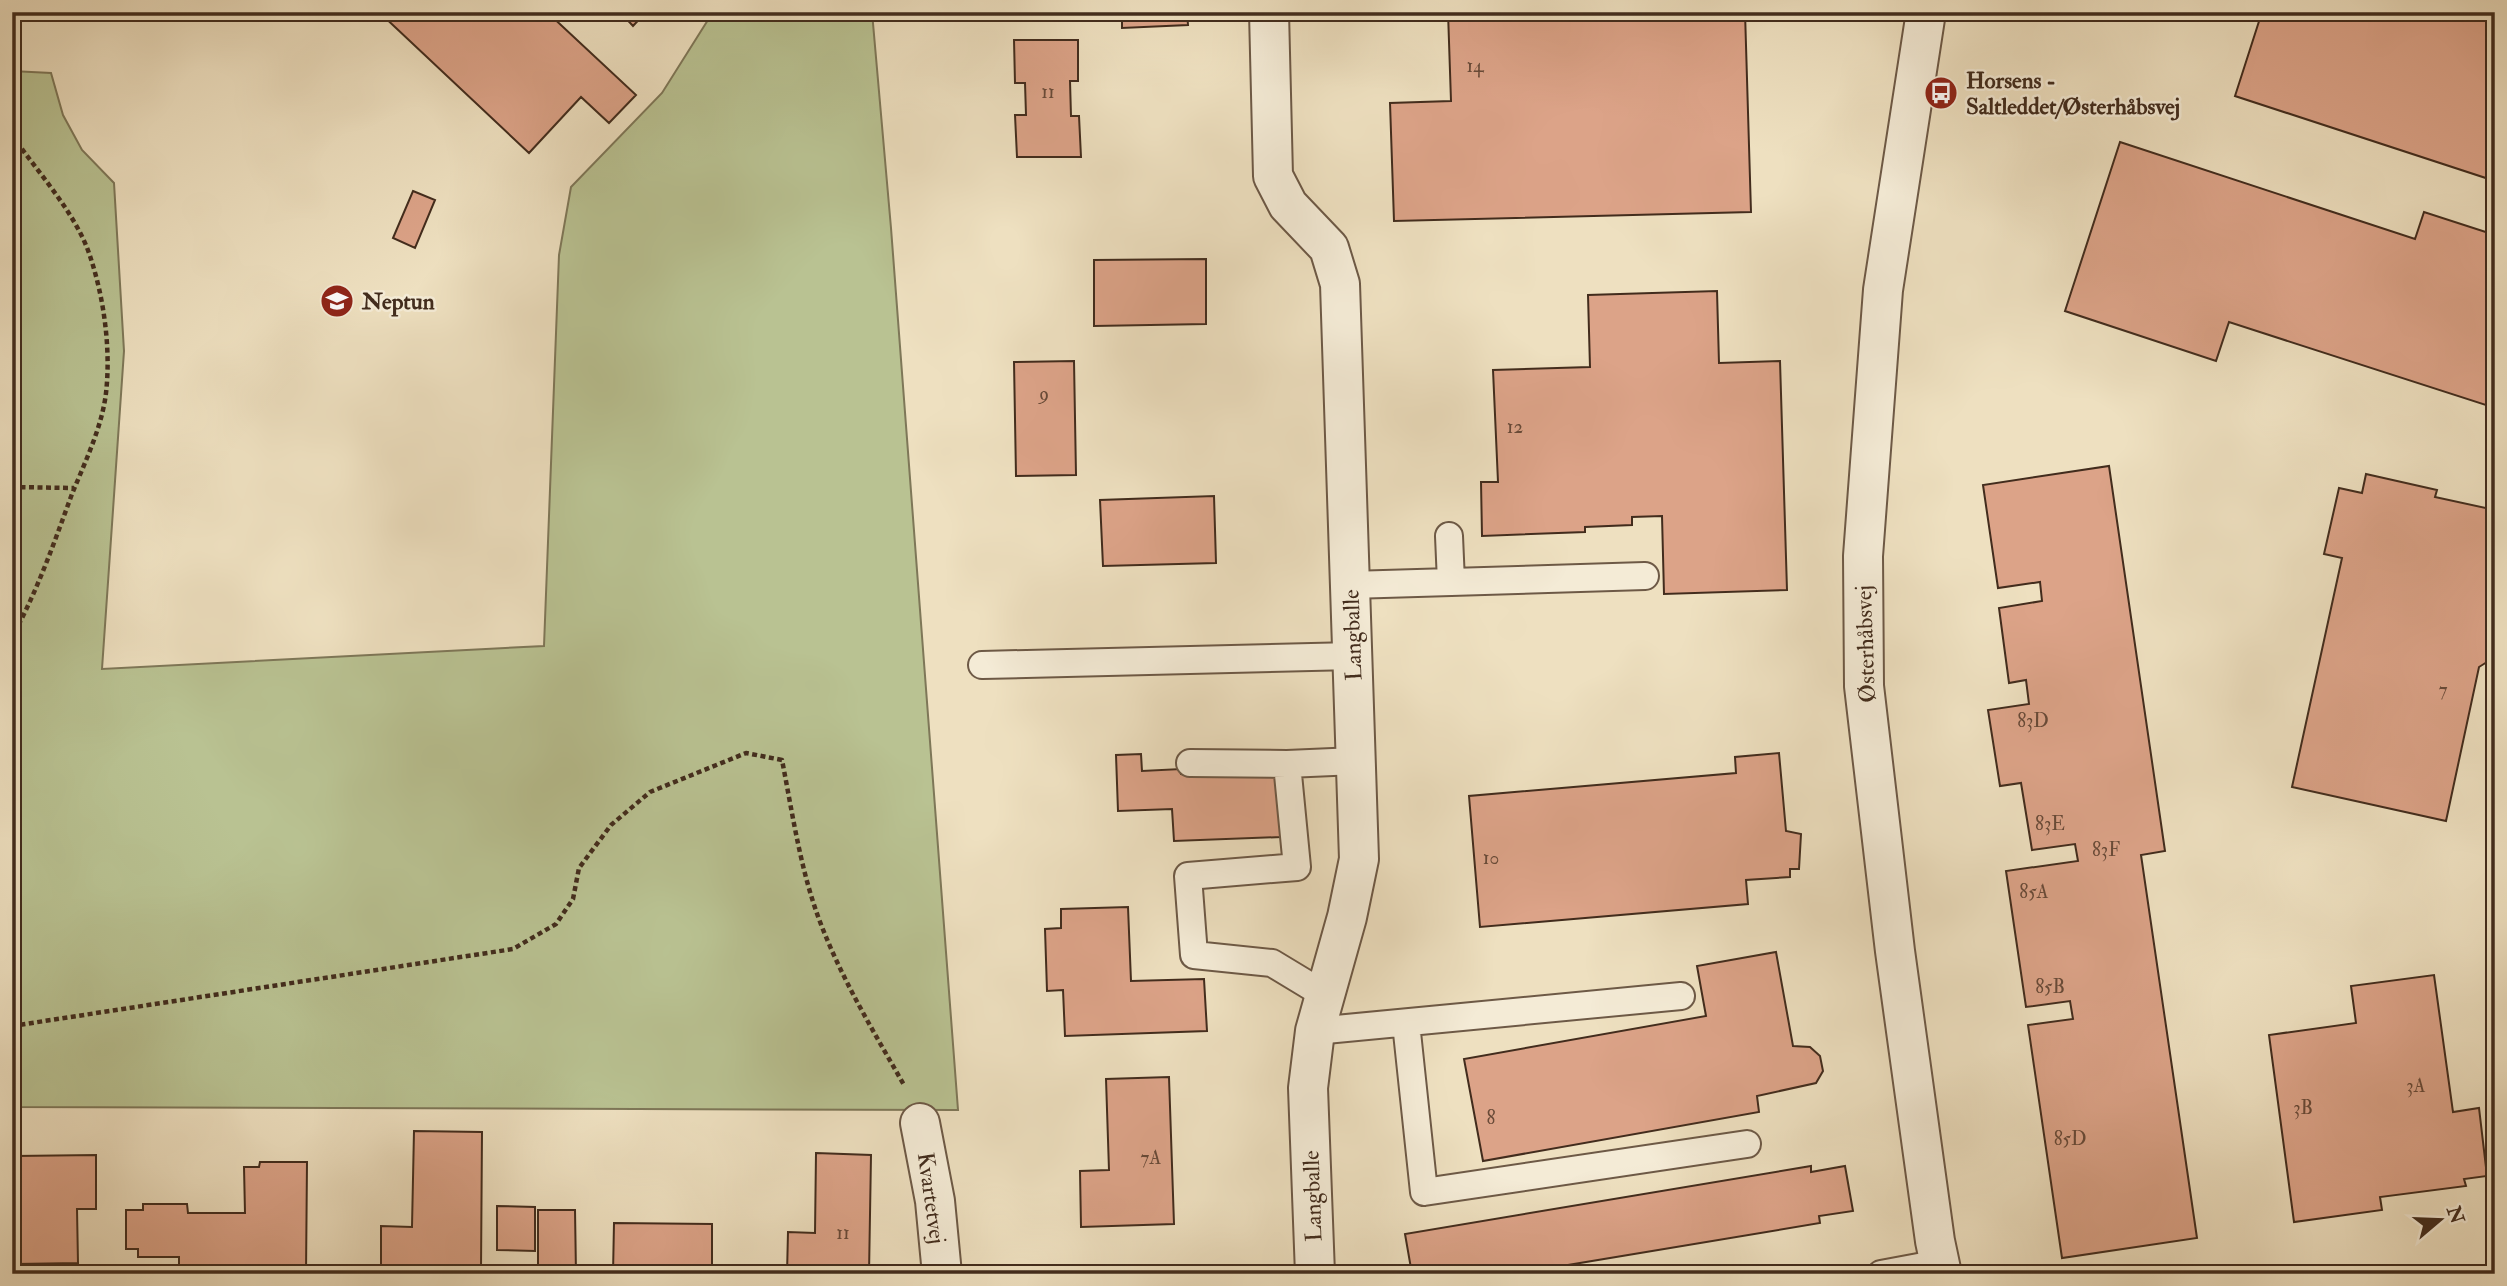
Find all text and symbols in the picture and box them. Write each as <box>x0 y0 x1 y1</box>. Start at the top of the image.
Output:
house number: 14 <box>1466 54 1484 78</box>
place label: Horsens - Saltleddet/Østerhåbsvej <box>1966 66 2180 121</box>
bus stop icon: Horsens - Saltleddet/Østerhåbsvej <box>1922 74 1960 112</box>
house number: 11 <box>1041 80 1055 104</box>
school or university icon: Neptun <box>318 282 356 320</box>
place label: Neptun <box>361 287 435 317</box>
house number: 9 <box>1037 382 1049 406</box>
house number: 12 <box>1507 415 1523 439</box>
street label: Østerhåbsvej <box>1849 585 1882 703</box>
street label: Langballe <box>1336 588 1369 681</box>
house number: 7 <box>2439 678 2448 702</box>
house number: 83D <box>2017 709 2049 733</box>
house number: 83E <box>2035 812 2065 836</box>
house number: 83F <box>2092 838 2120 862</box>
house number: 10 <box>1483 846 1499 870</box>
house number: 85A <box>2019 880 2049 904</box>
house number: 85B <box>2035 975 2065 999</box>
house number: 3A <box>2406 1074 2426 1098</box>
house number: 3B <box>2293 1096 2313 1120</box>
house number: 8 <box>1487 1106 1496 1130</box>
house number: 85D <box>2054 1127 2086 1151</box>
house number: 7A <box>1141 1146 1161 1170</box>
street label: Langballe <box>1296 1149 1329 1242</box>
street label: Kvartetvej <box>911 1150 952 1246</box>
north arrow <box>2406 1184 2476 1254</box>
text: N <box>2441 1202 2470 1228</box>
house number: 11 <box>836 1221 850 1245</box>

